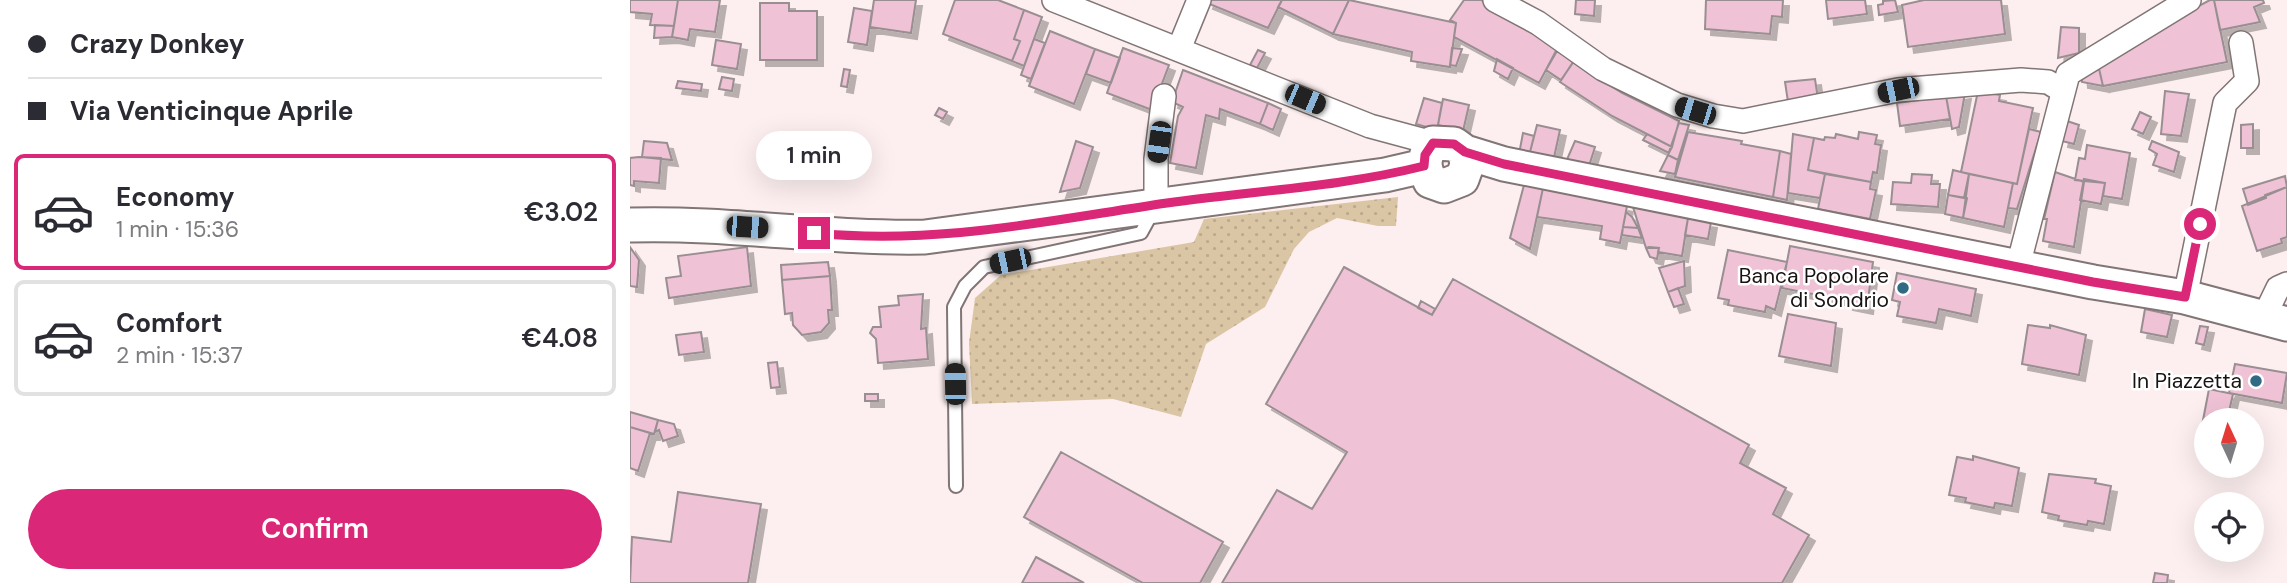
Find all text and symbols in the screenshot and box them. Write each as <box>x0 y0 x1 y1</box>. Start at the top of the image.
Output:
text: Crazy Donkey <box>70 27 245 61</box>
car <box>1876 75 1921 105</box>
car <box>1282 81 1329 117</box>
text: Via Venticinque Aprile <box>70 94 353 128</box>
car <box>1672 95 1719 127</box>
car <box>1146 120 1173 164</box>
callout: 1 min <box>756 132 872 180</box>
text: 1 min <box>787 140 841 170</box>
text: Economy <box>116 180 234 214</box>
icon: car <box>32 181 95 244</box>
text: €3.02 <box>524 195 598 229</box>
route start <box>2184 208 2216 240</box>
text: 1 min · 15:36 <box>116 214 239 244</box>
car <box>726 215 769 239</box>
route end <box>798 217 830 249</box>
car <box>988 246 1033 276</box>
place label: Banca Popolare di Sondrio <box>1739 262 1889 314</box>
marker: Banca Popolare di Sondrio <box>1895 280 1911 296</box>
text: Comfort <box>116 306 222 340</box>
icon: car <box>32 307 95 370</box>
text: €4.08 <box>522 321 598 355</box>
text: 2 min · 15:37 <box>116 340 243 370</box>
car <box>945 363 966 405</box>
place label: In Piazzetta <box>2132 367 2242 395</box>
marker: In Piazzetta <box>2248 373 2264 389</box>
north arrow <box>2194 408 2264 478</box>
map controls <box>2194 408 2264 562</box>
button: Confirm <box>28 489 602 569</box>
button: locate <box>2194 492 2264 562</box>

